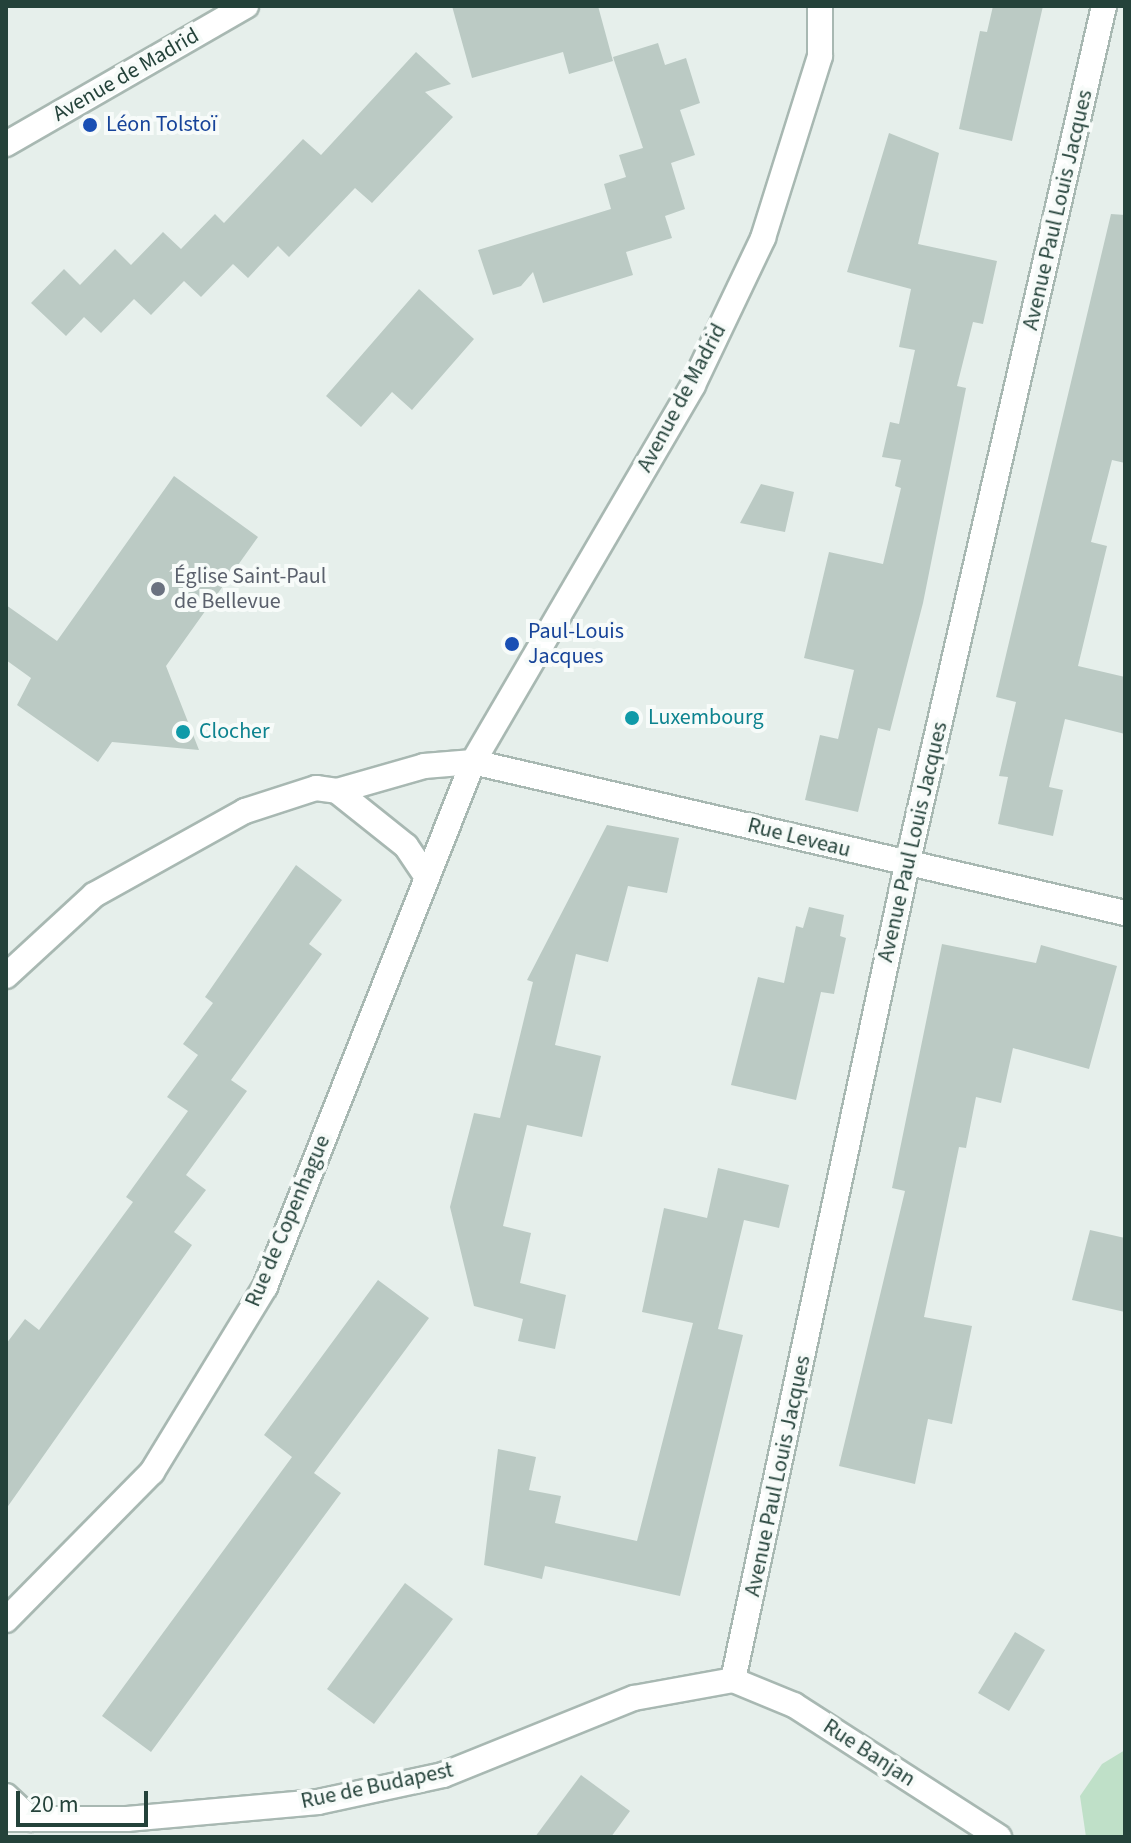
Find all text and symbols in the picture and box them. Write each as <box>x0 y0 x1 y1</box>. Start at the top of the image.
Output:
street label: Avenue de Madrid <box>48 23 204 127</box>
street label: Avenue Paul Louis Jacques <box>1018 87 1098 333</box>
place label: Léon Tolstoï <box>106 112 217 138</box>
marker: Léon Tolstoï <box>81 116 99 134</box>
street label: Avenue de Madrid <box>632 319 732 477</box>
place label: Église Saint-Paul de Bellevue <box>174 563 326 614</box>
marker: Église Saint-Paul de Bellevue <box>149 580 167 598</box>
place label: Paul-Louis Jacques <box>528 618 624 670</box>
marker: Paul-Louis Jacques <box>503 635 521 653</box>
place label: Luxembourg <box>648 705 764 731</box>
marker: Luxembourg <box>623 709 641 727</box>
place label: Clocher <box>199 719 270 745</box>
street label: Avenue Paul Louis Jacques <box>873 719 953 965</box>
marker: Clocher <box>174 723 192 741</box>
street label: Rue Leveau <box>745 812 853 864</box>
street label: Rue de Copenhague <box>240 1131 336 1311</box>
street label: Avenue Paul Louis Jacques <box>740 1353 816 1599</box>
street label: Rue Banjan <box>818 1713 920 1793</box>
street label: Rue de Budapest <box>299 1757 455 1815</box>
scale bar <box>20 1775 152 1825</box>
text: 20 m <box>30 1787 79 1822</box>

